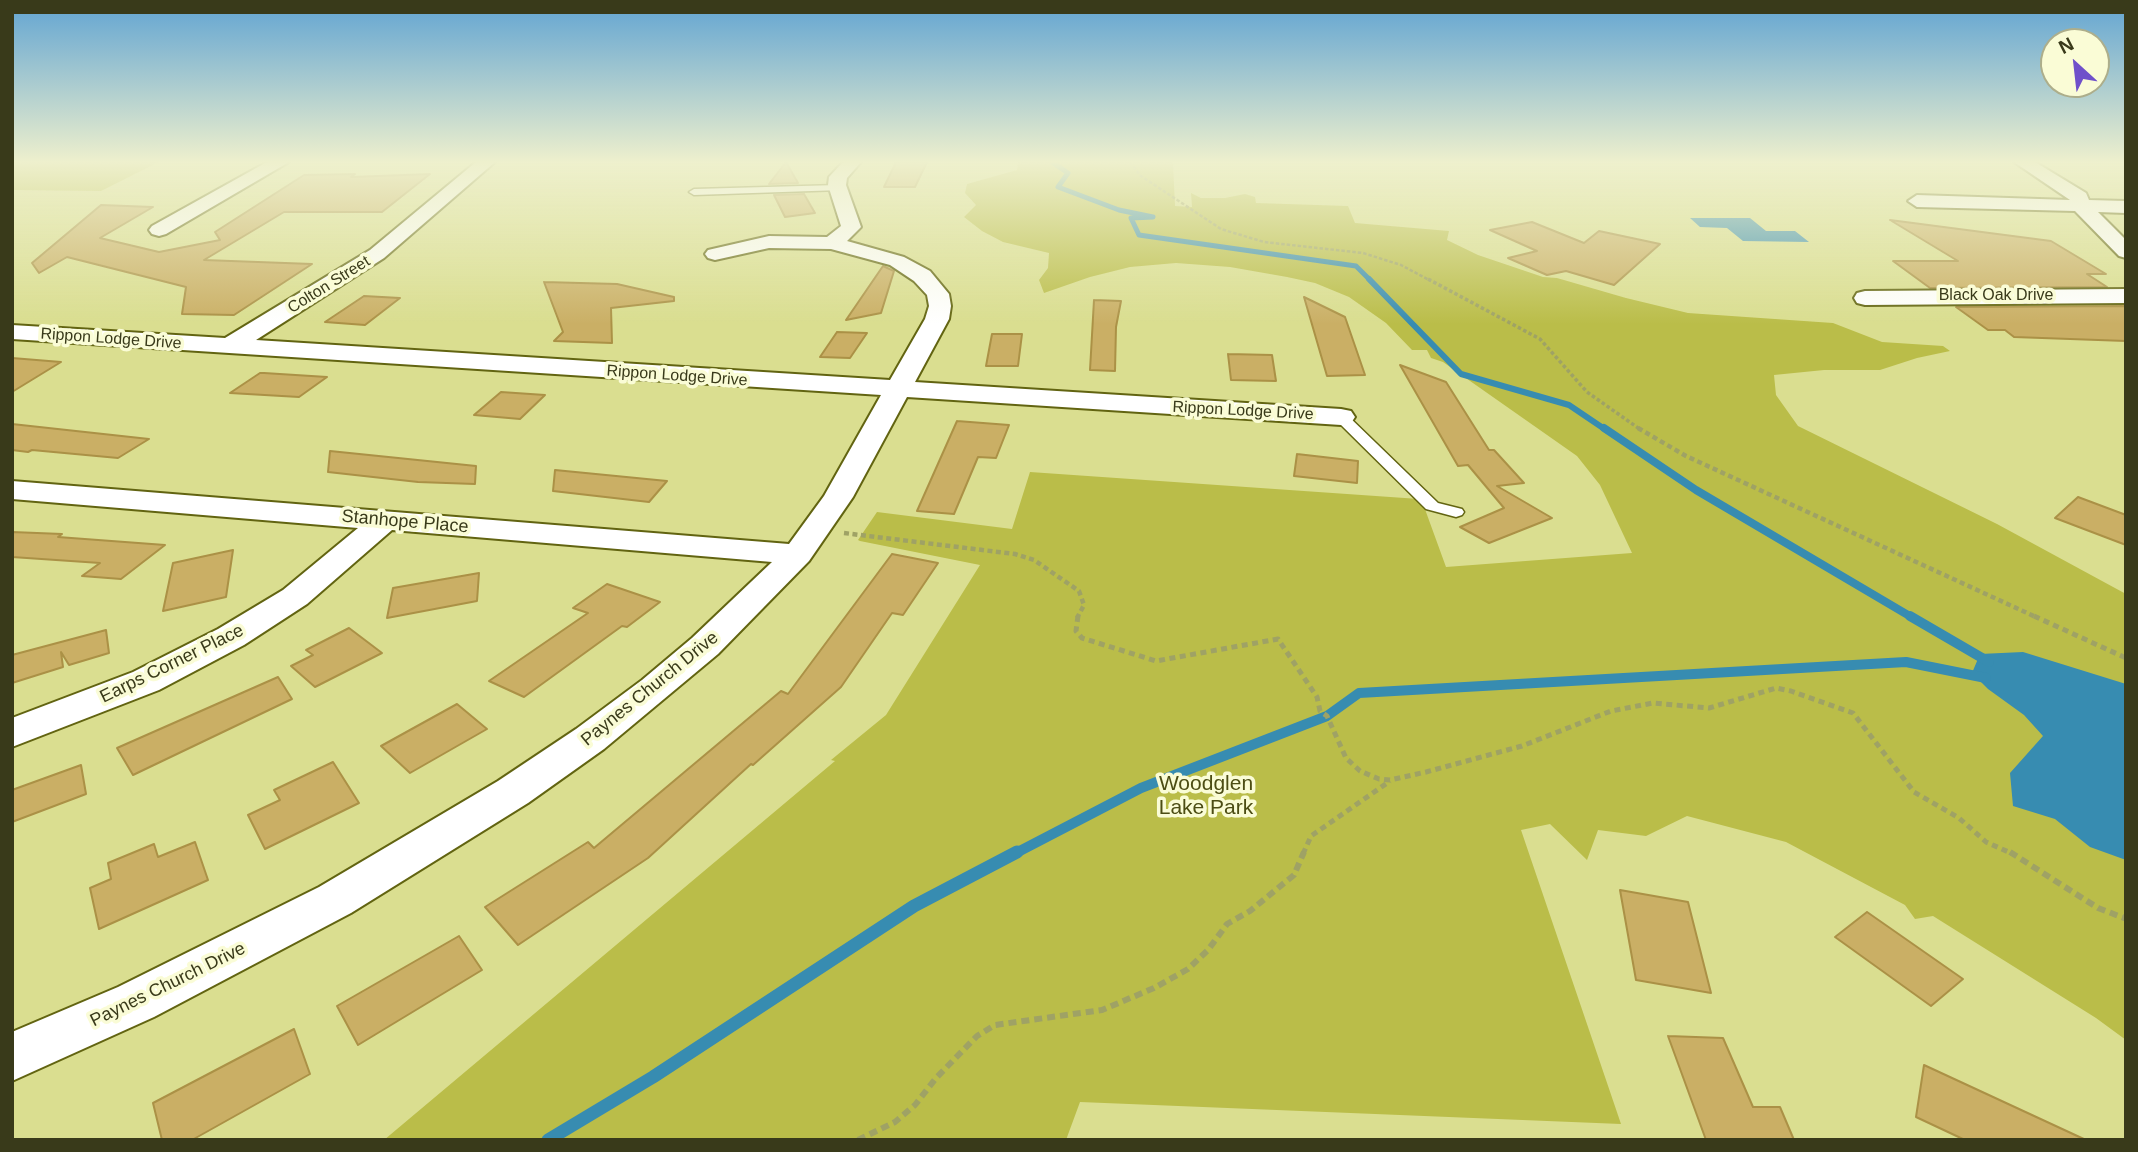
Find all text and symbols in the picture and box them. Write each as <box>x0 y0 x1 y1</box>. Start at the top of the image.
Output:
north arrow <box>2040 28 2110 98</box>
text: N <box>2055 33 2077 58</box>
street label: Colton Street <box>284 252 374 318</box>
street label: Black Oak Drive <box>1939 286 2053 306</box>
street label: Rippon Lodge Drive <box>40 324 182 354</box>
street label: Rippon Lodge Drive <box>606 361 748 391</box>
street label: Rippon Lodge Drive <box>1172 398 1314 424</box>
street label: Stanhope Place <box>341 506 469 538</box>
street label: Earps Corner Place <box>97 620 247 708</box>
street label: Paynes Church Drive <box>577 627 723 751</box>
park label: Woodglen Lake Park <box>1159 771 1253 821</box>
street label: Paynes Church Drive <box>87 938 249 1032</box>

